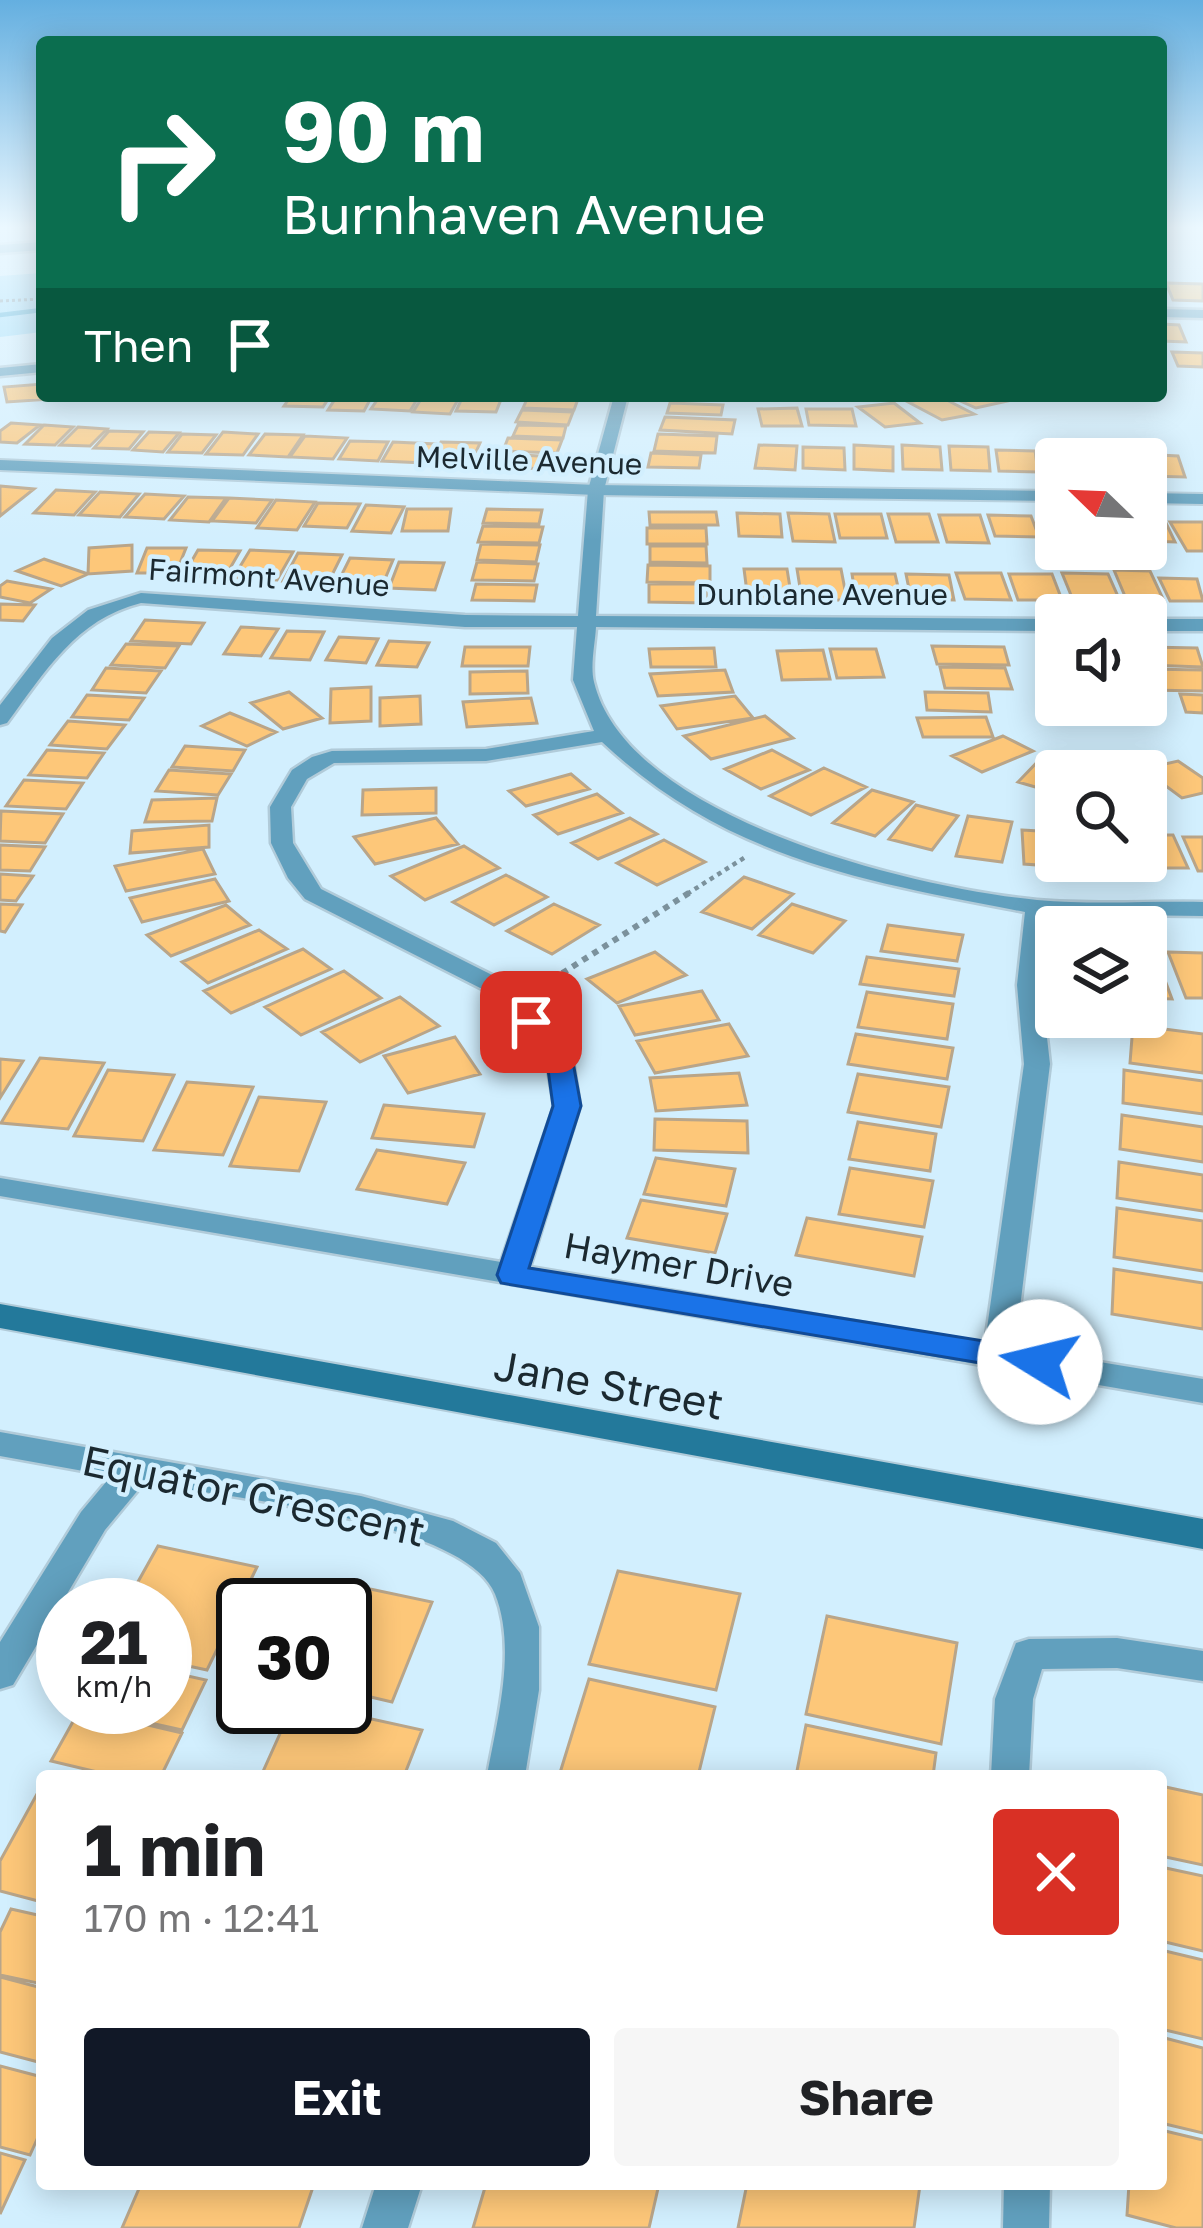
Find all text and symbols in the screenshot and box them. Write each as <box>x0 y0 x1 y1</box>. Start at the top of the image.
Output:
text: 90 m <box>282 80 484 180</box>
icon: right <box>84 84 240 240</box>
text: Burnhaven Avenue <box>282 181 766 246</box>
icon: arrive <box>217 312 283 378</box>
text: Then <box>84 318 193 372</box>
street label: Melville Avenue <box>415 438 643 482</box>
north arrow <box>1035 438 1167 570</box>
map controls <box>1035 438 1167 1038</box>
street label: Fairmont Avenue <box>147 551 391 603</box>
street label: Dunblane Avenue <box>696 576 948 612</box>
button: sound <box>1035 594 1167 726</box>
button: search <box>1035 750 1167 882</box>
button: layers <box>1035 906 1167 1038</box>
pin <box>480 971 582 1073</box>
icon: arrive <box>498 989 564 1055</box>
street label: Haymer Drive <box>561 1223 797 1305</box>
position arrow <box>977 1299 1103 1425</box>
street label: Jane Street <box>490 1339 728 1429</box>
street label: Equator Crescent <box>78 1434 430 1556</box>
speed limit sign: 30 <box>216 1578 372 1734</box>
text: 21 <box>80 1605 148 1677</box>
text: km/h <box>76 1668 152 1704</box>
text: 1 min <box>84 1805 265 1892</box>
button: close <box>993 1809 1119 1935</box>
text: 170 m · 12:41 <box>84 1894 319 1941</box>
button: Exit <box>84 2028 590 2166</box>
button: Share <box>614 2028 1119 2166</box>

